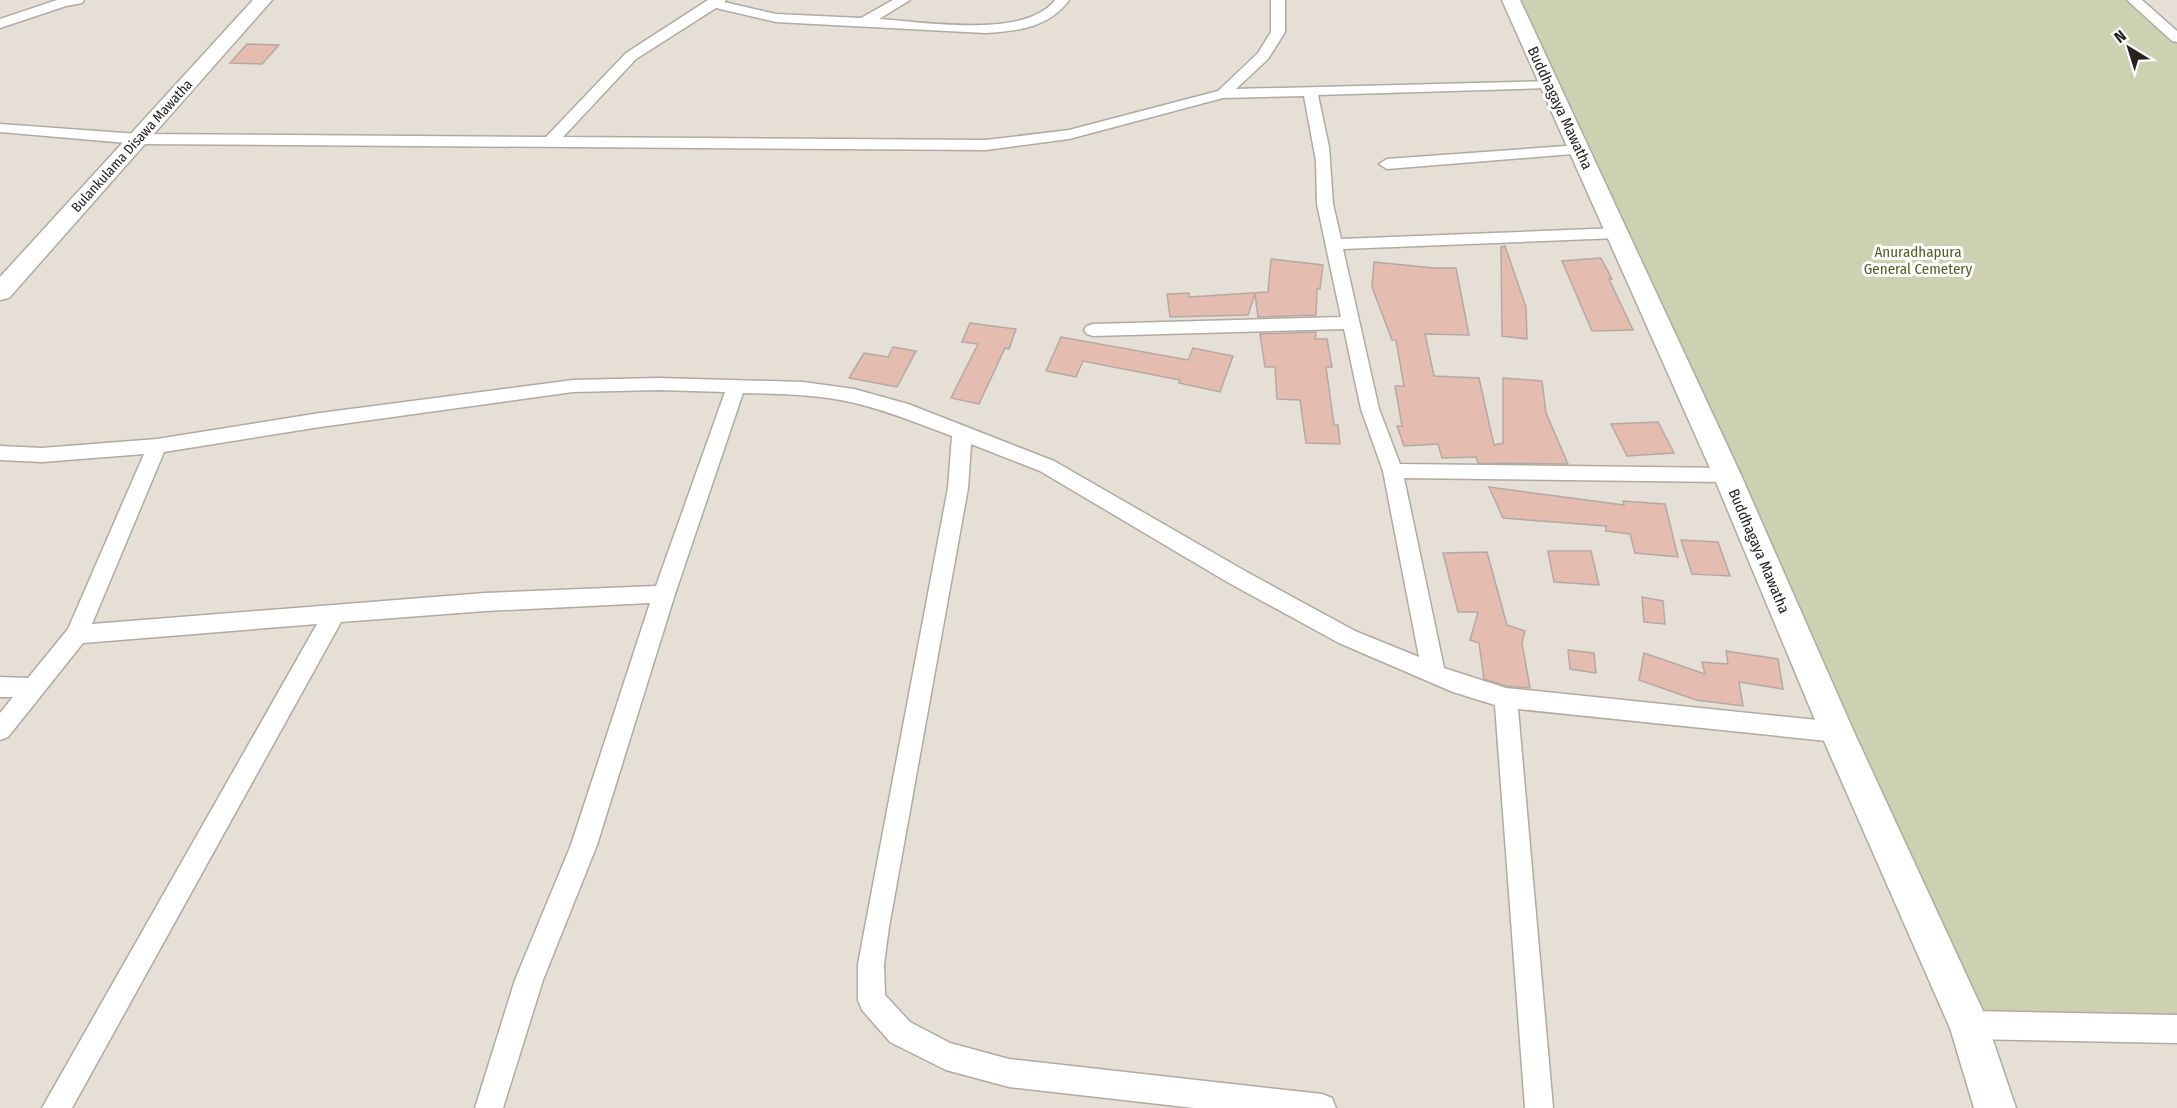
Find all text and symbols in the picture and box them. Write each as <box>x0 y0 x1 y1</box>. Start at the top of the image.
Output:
north arrow <box>2099 18 2159 78</box>
text: N <box>2110 26 2130 47</box>
street label: Buddhagaya Mawatha <box>1524 44 1596 172</box>
street label: Bulankulama Disawa Mawatha <box>68 76 196 216</box>
park label: Anuradhapura General Cemetery <box>1864 243 1973 278</box>
street label: Buddhagaya Mawatha <box>1725 486 1793 616</box>

